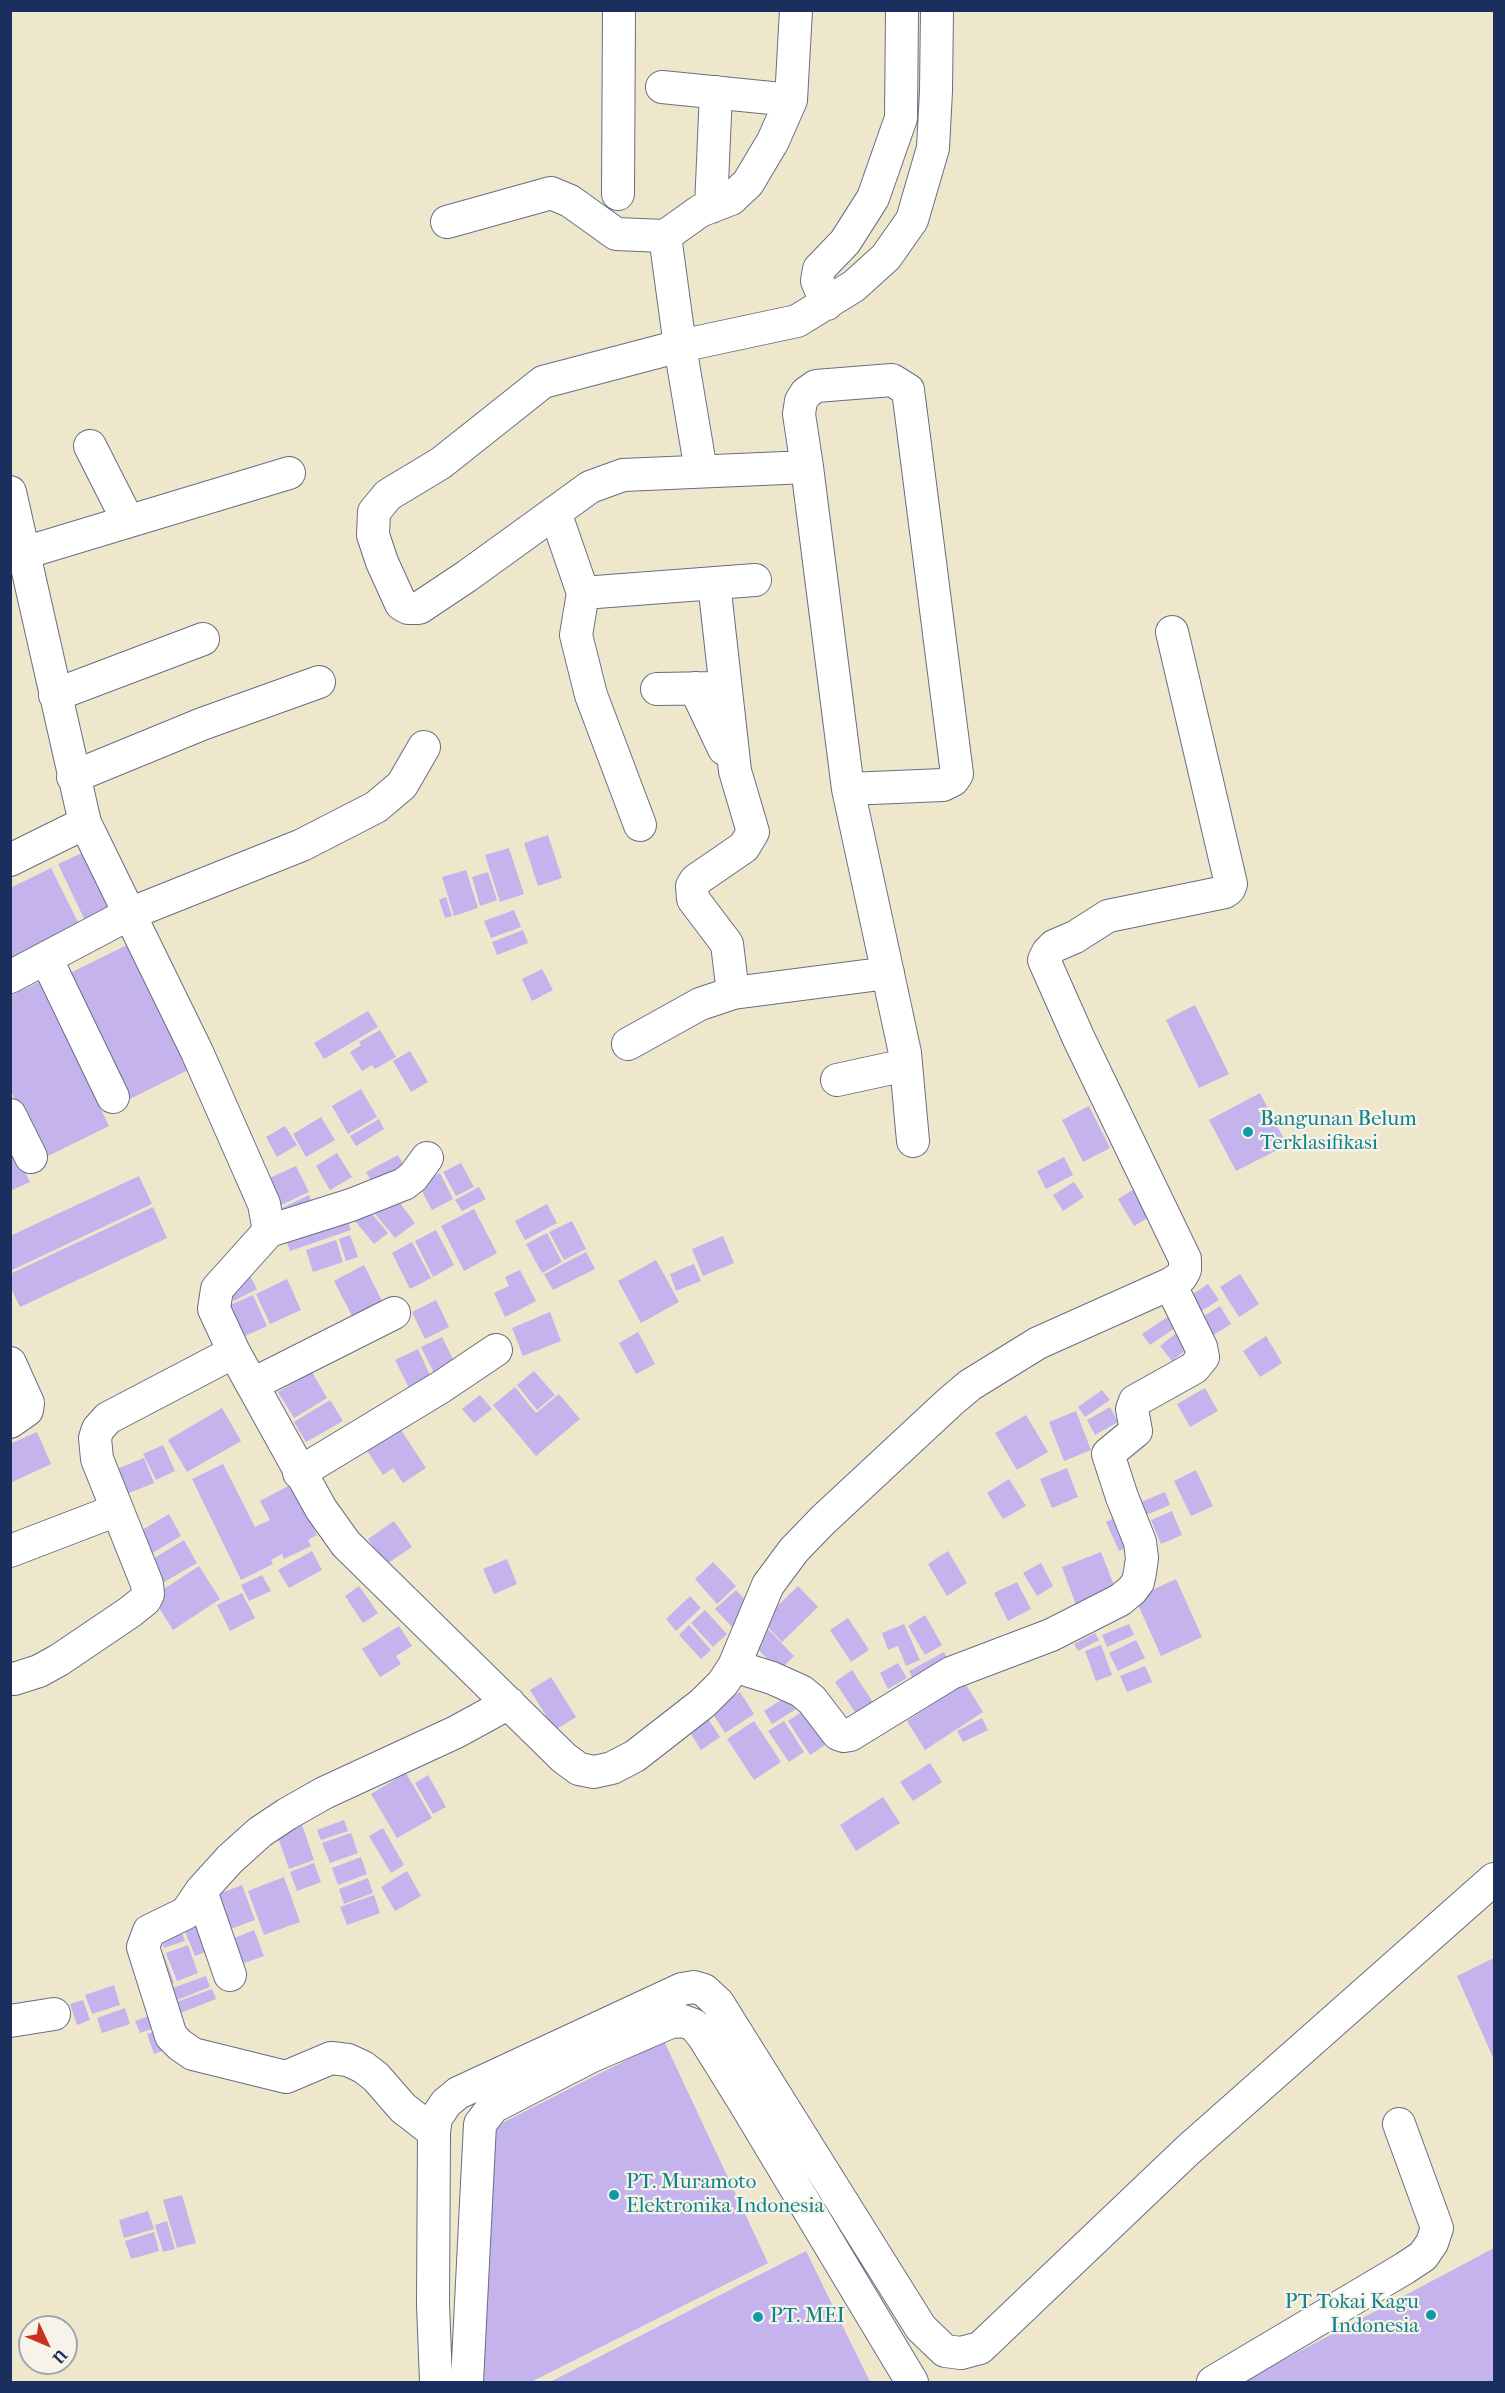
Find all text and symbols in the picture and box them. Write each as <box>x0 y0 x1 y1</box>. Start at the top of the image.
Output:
place label: Bangunan Belum Terklasifikasi <box>1260 1107 1417 1157</box>
marker: Bangunan Belum Terklasifikasi <box>1241 1125 1255 1139</box>
place label: PT. Muramoto Elektronika Indonesia <box>626 2170 824 2220</box>
marker: PT. Muramoto Elektronika Indonesia <box>607 2188 621 2202</box>
place label: PT Tokai Kagu Indonesia <box>1285 2290 1419 2340</box>
place label: PT. MEI <box>770 2304 845 2330</box>
marker: PT Tokai Kagu Indonesia <box>1424 2308 1438 2322</box>
marker: PT. MEI <box>751 2310 765 2324</box>
north arrow <box>18 2315 78 2375</box>
text: U <box>49 2345 71 2368</box>

